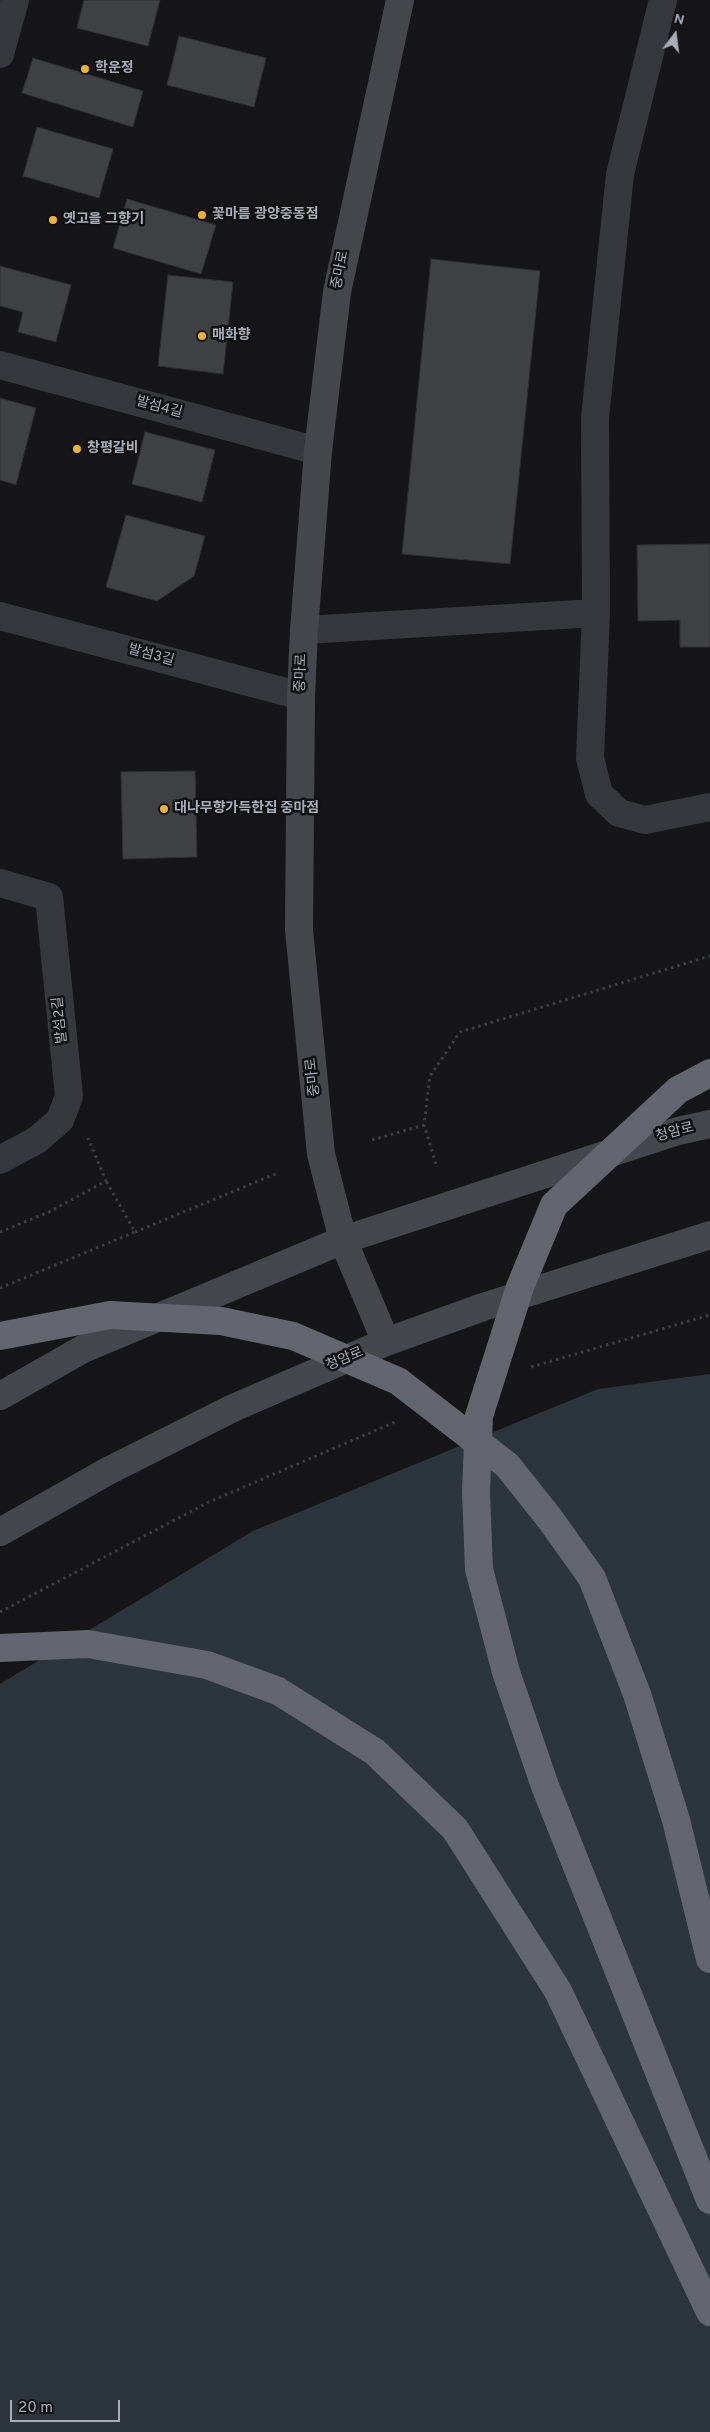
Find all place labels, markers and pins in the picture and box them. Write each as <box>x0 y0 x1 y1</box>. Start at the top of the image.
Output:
place label: 학운정 <box>95 61 134 77</box>
marker: 학운정 <box>79 63 91 75</box>
place label: 꽃마름 광양중동점 <box>212 207 319 223</box>
marker: 꽃마름 광양중동점 <box>196 209 208 221</box>
place label: 옛고을 그향기 <box>63 212 144 228</box>
marker: 옛고을 그향기 <box>47 214 59 226</box>
place label: 매화향 <box>212 328 251 344</box>
marker: 매화향 <box>196 330 208 342</box>
place label: 창평갈비 <box>87 441 139 457</box>
marker: 창평갈비 <box>71 443 83 455</box>
place label: 대나무향가득한집 중마점 <box>174 801 319 817</box>
marker: 대나무향가득한집 중마점 <box>158 803 170 815</box>

